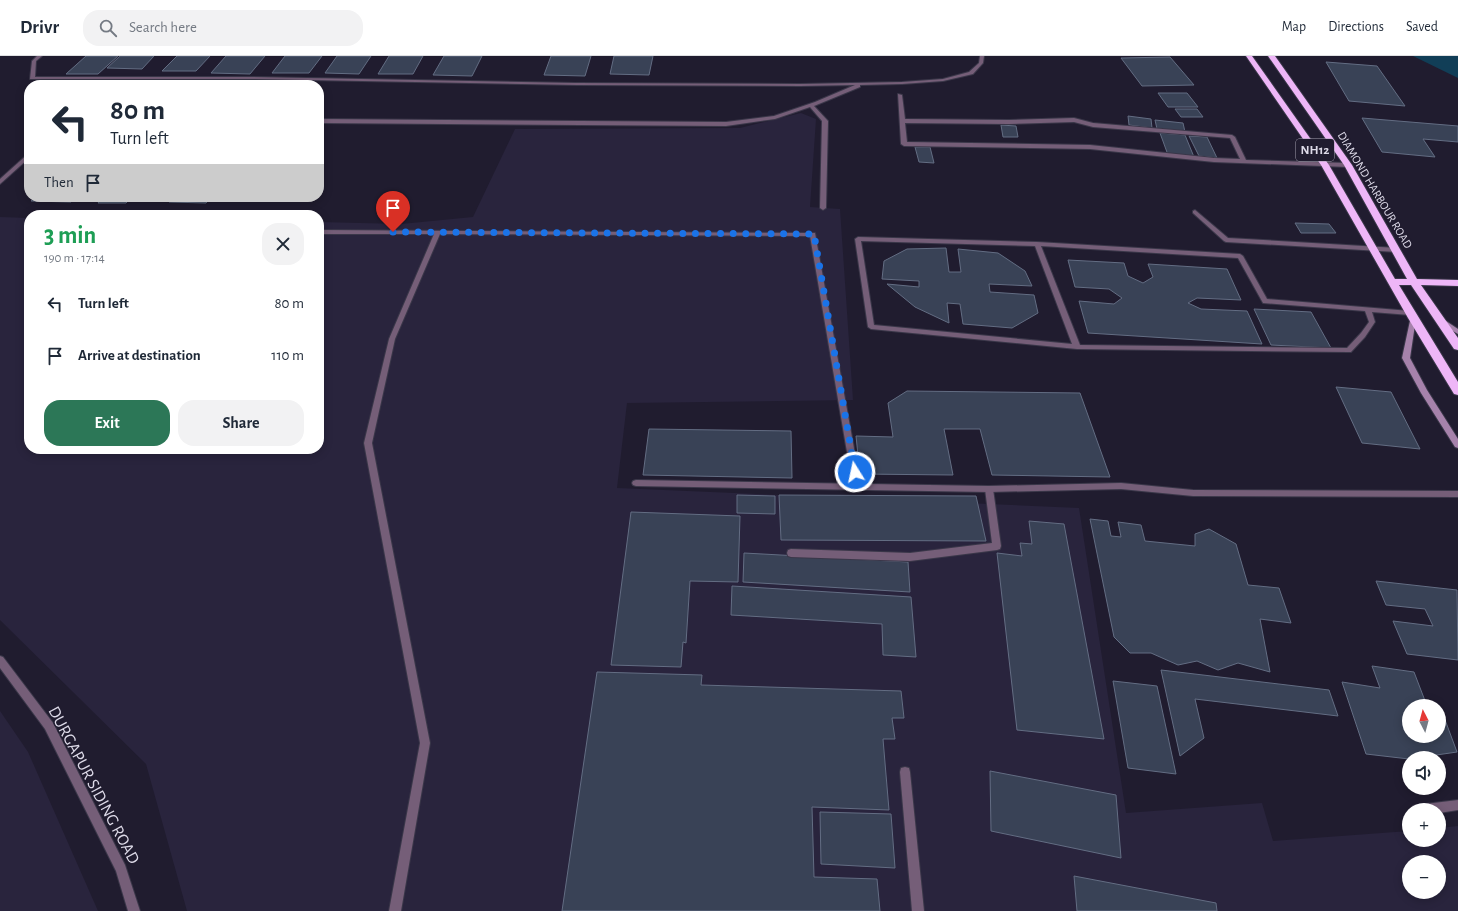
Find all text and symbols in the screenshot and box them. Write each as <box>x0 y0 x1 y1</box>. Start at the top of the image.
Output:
search box <box>83 10 363 46</box>
icon: search <box>97 17 119 39</box>
text: Drivr <box>20 18 59 37</box>
text: Search here <box>129 20 197 35</box>
text: Map <box>1282 20 1306 34</box>
text: Directions <box>1328 20 1384 34</box>
text: Saved <box>1406 20 1438 34</box>
icon: left <box>44 96 96 148</box>
text: 80 m <box>110 97 165 125</box>
text: Turn left <box>110 130 169 148</box>
street label: DIAMOND HARBOUR ROAD <box>1335 130 1415 251</box>
road number: NH12 <box>1296 139 1334 161</box>
icon: arrive <box>82 172 104 194</box>
text: Then <box>44 175 74 190</box>
pin <box>376 191 410 232</box>
icon: arrive <box>382 197 404 219</box>
button: close <box>262 223 304 265</box>
text: 3 min <box>44 224 96 248</box>
text: 190 m · 17:14 <box>44 252 105 265</box>
icon: left <box>44 293 66 315</box>
text: Turn left <box>78 296 129 311</box>
text: 80 m <box>274 296 304 311</box>
icon: arrive <box>44 345 66 367</box>
text: Arrive at destination <box>78 348 201 363</box>
text: 110 m <box>271 348 304 363</box>
button: Exit <box>44 400 170 446</box>
button: Share <box>178 400 304 446</box>
position arrow <box>834 451 876 493</box>
north arrow <box>1402 699 1446 743</box>
map controls <box>1402 699 1446 899</box>
street label: DURGAPUR SIDING ROAD <box>45 703 143 867</box>
button: sound <box>1402 751 1446 795</box>
button: + <box>1402 803 1446 847</box>
button: − <box>1402 855 1446 899</box>

